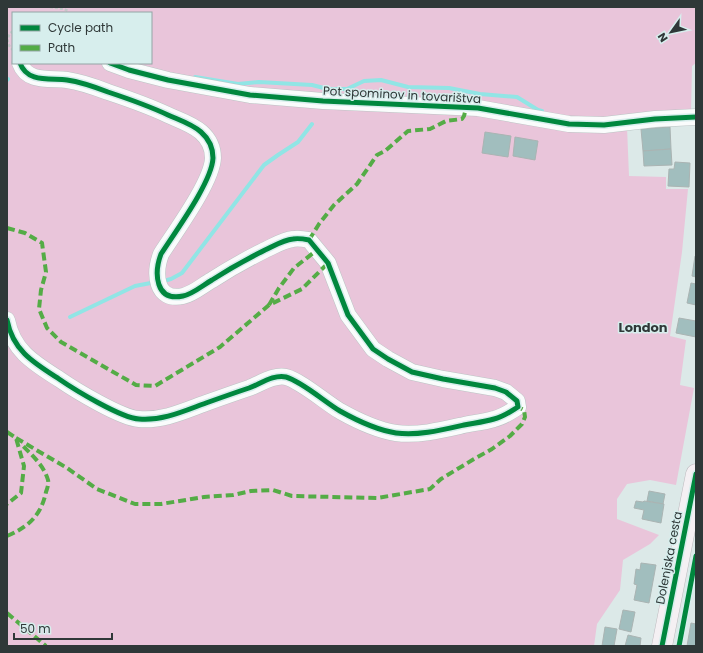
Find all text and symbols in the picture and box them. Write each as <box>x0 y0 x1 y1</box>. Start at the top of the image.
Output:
legend <box>12 12 152 64</box>
north arrow <box>651 12 691 52</box>
text: Cycle path <box>48 19 113 36</box>
text: N <box>654 30 672 45</box>
text: Path <box>48 39 75 56</box>
street label: Pot spominov in tovarištva <box>322 82 482 107</box>
district label: London <box>618 318 668 337</box>
street label: Dolenjska cesta <box>651 510 686 606</box>
scale bar <box>14 615 112 641</box>
text: 50 m <box>20 620 51 637</box>

